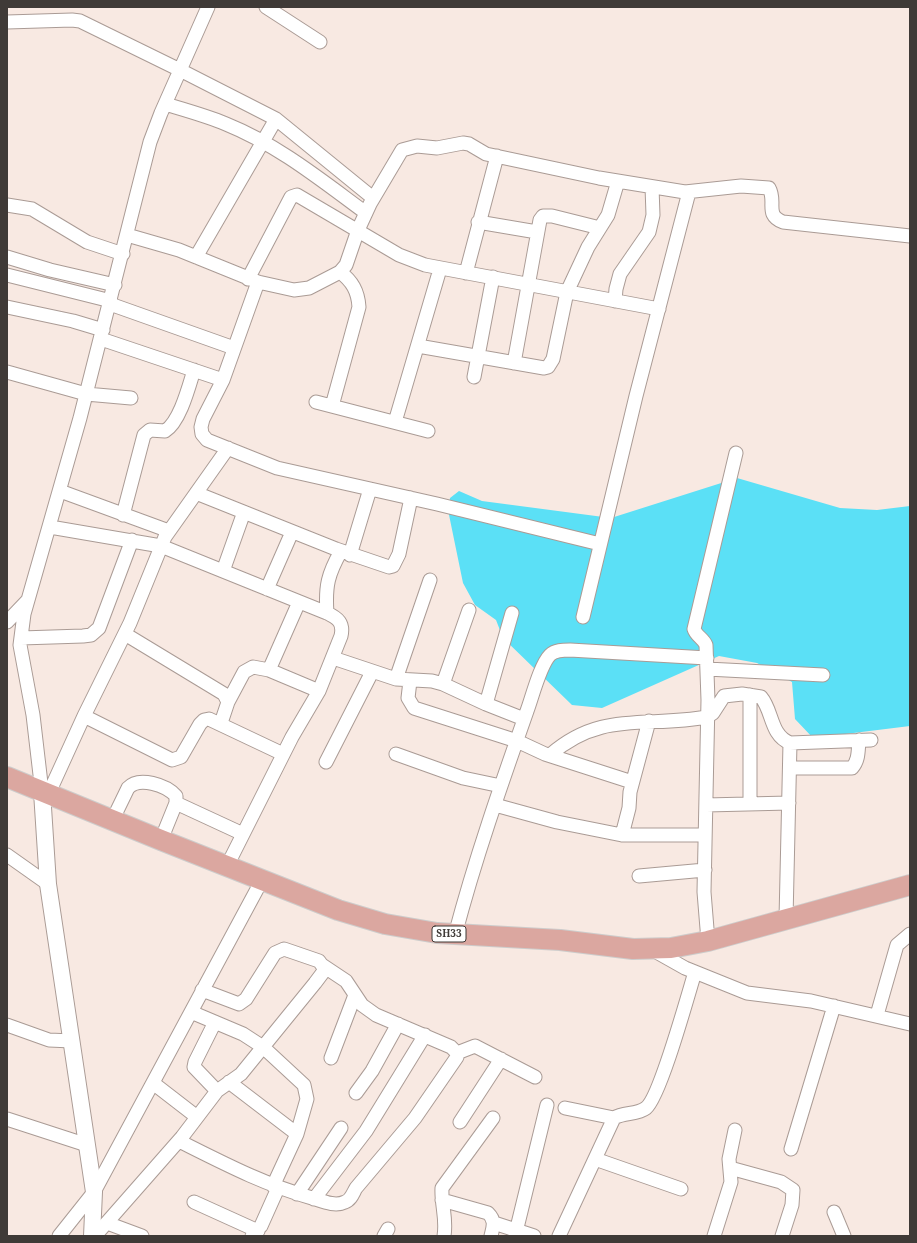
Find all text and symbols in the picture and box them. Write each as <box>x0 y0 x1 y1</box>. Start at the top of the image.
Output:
road number: SH33 <box>432 926 466 942</box>

